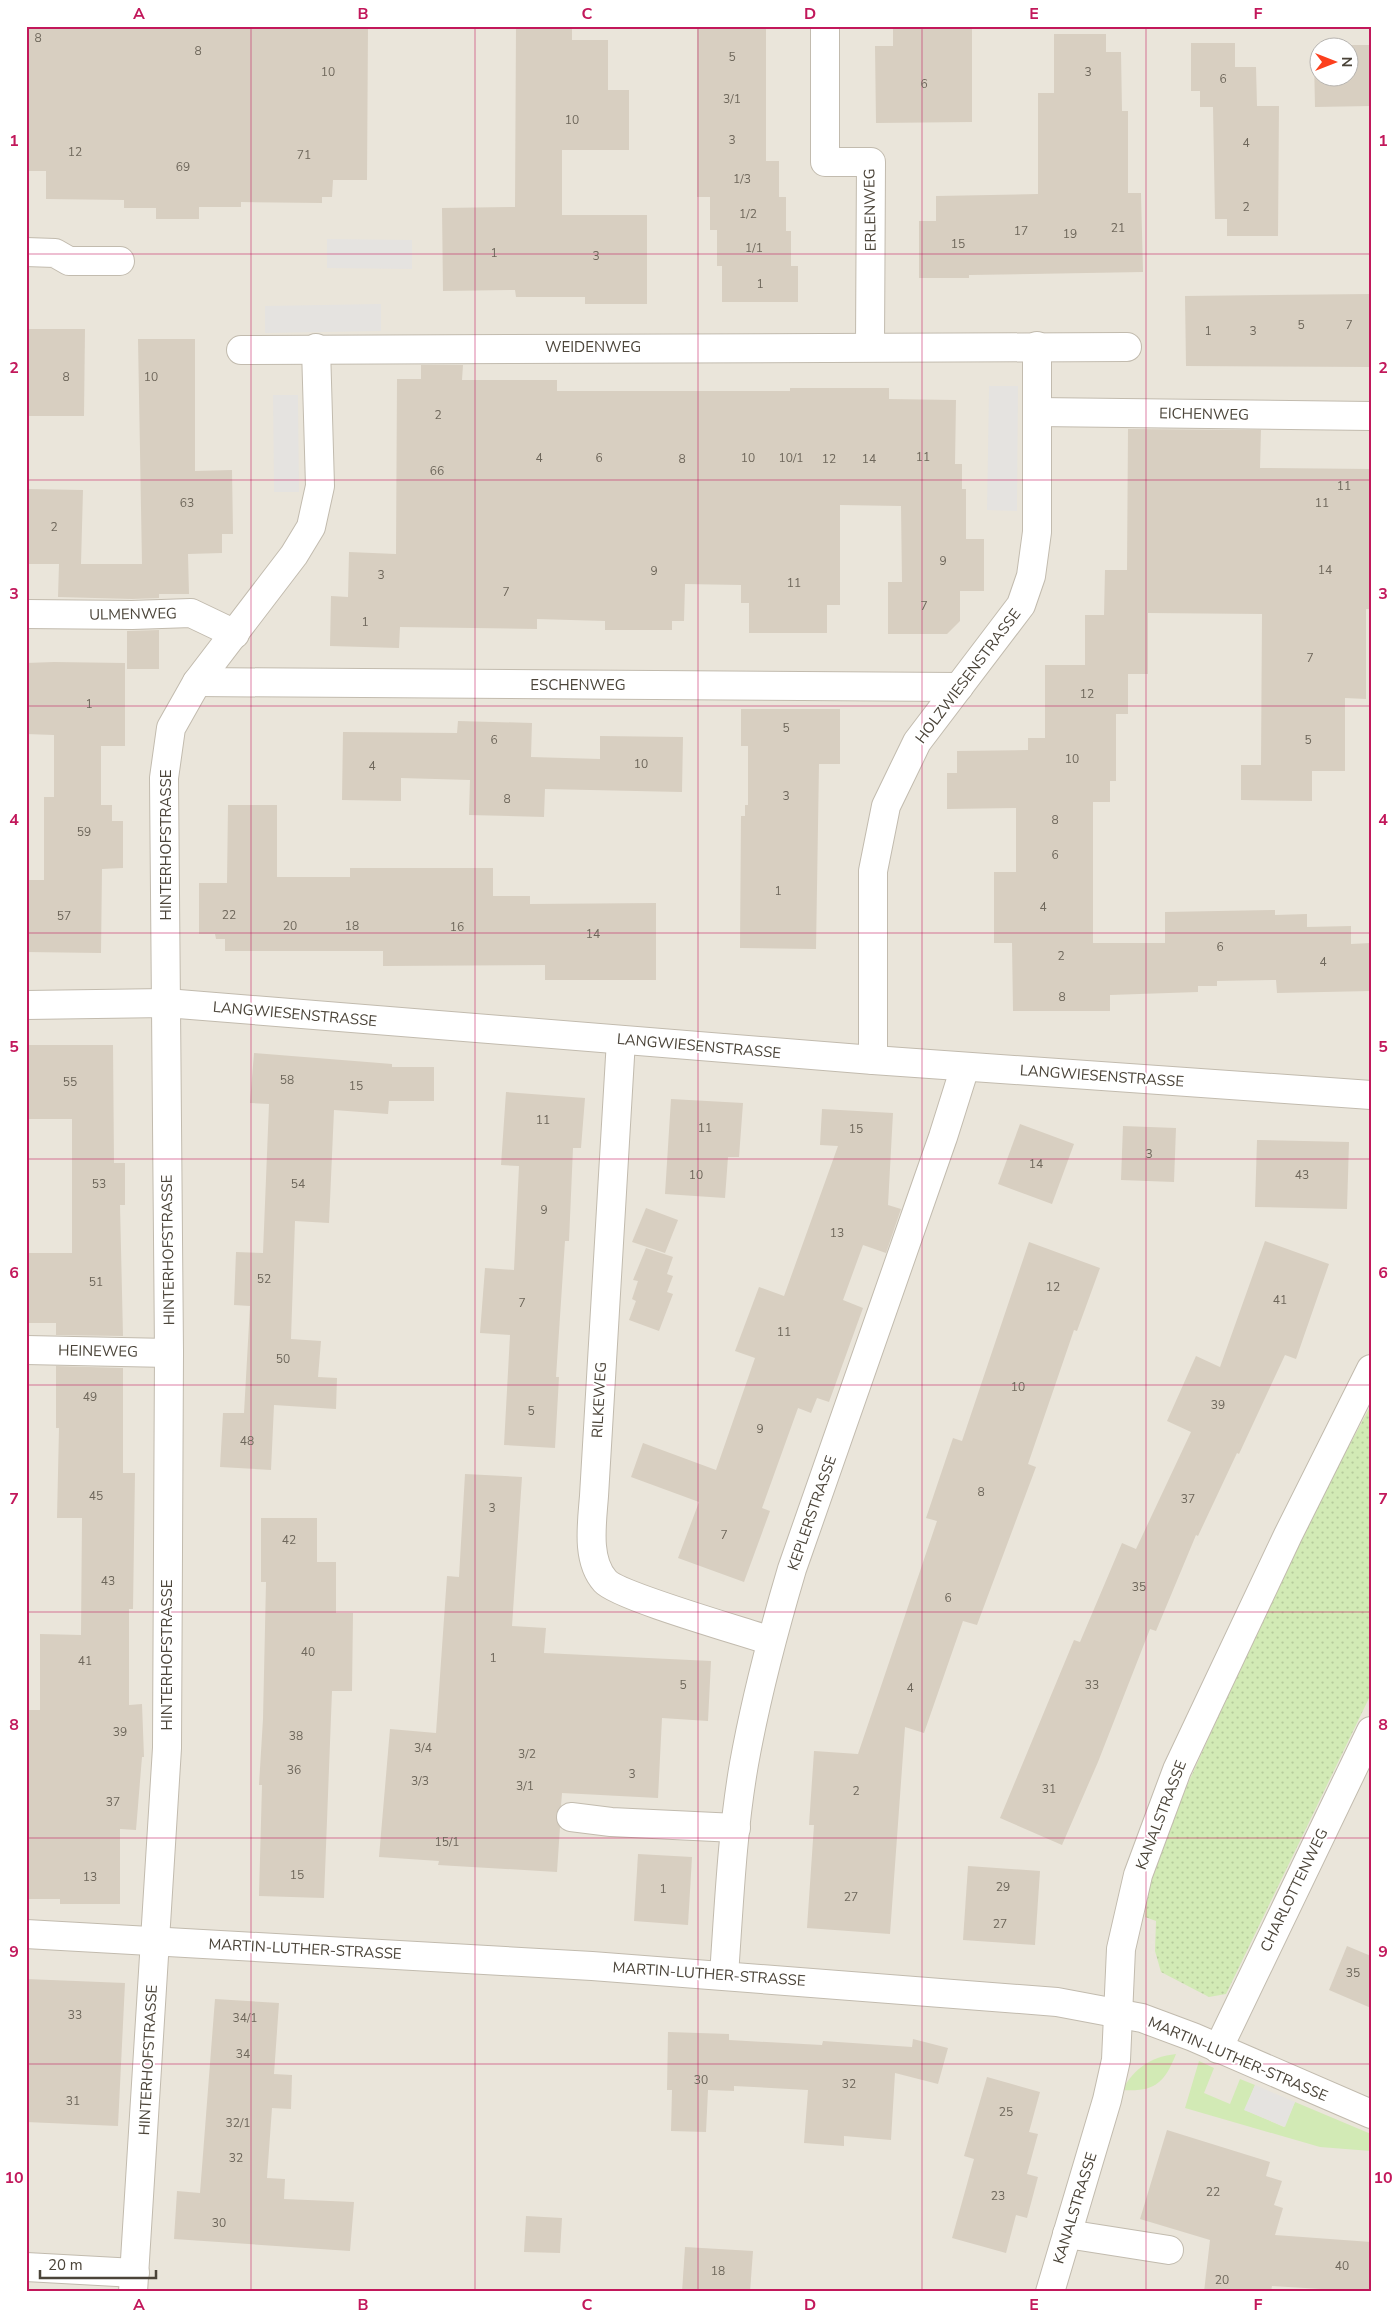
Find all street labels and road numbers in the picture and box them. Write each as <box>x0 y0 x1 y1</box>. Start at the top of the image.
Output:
street label: ERLENWEG <box>859 168 881 252</box>
street label: WEIDENWEG <box>545 337 641 357</box>
street label: EICHENWEG <box>1159 403 1249 425</box>
street label: ULMENWEG <box>89 603 177 625</box>
street label: HOLZWIESENSTRASSE <box>911 605 1025 747</box>
street label: ESCHENWEG <box>530 675 626 695</box>
street label: HINTERHOFSTRASSE <box>156 770 176 920</box>
street label: LANGWIESENSTRASSE <box>212 997 378 1031</box>
street label: LANGWIESENSTRASSE <box>616 1029 782 1063</box>
street label: LANGWIESENSTRASSE <box>1019 1060 1185 1092</box>
street label: HINTERHOFSTRASSE <box>157 1174 179 1326</box>
street label: HEINEWEG <box>58 1340 138 1362</box>
street label: RILKEWEG <box>587 1361 611 1439</box>
street label: KEPLERSTRASSE <box>783 1453 841 1573</box>
street label: HINTERHOFSTRASSE <box>157 1580 177 1730</box>
street label: KANALSTRASSE <box>1131 1757 1191 1873</box>
street label: CHARLOTTENWEG <box>1255 1825 1333 1955</box>
street label: MARTIN-LUTHER-STRASSE <box>208 1934 402 1964</box>
street label: MARTIN-LUTHER-STRASSE <box>612 1957 806 1991</box>
street label: HINTERHOFSTRASSE <box>134 1984 162 2136</box>
street label: MARTIN-LUTHER-STRASSE <box>1145 2012 1331 2106</box>
street label: KANALSTRASSE <box>1049 2150 1101 2266</box>

